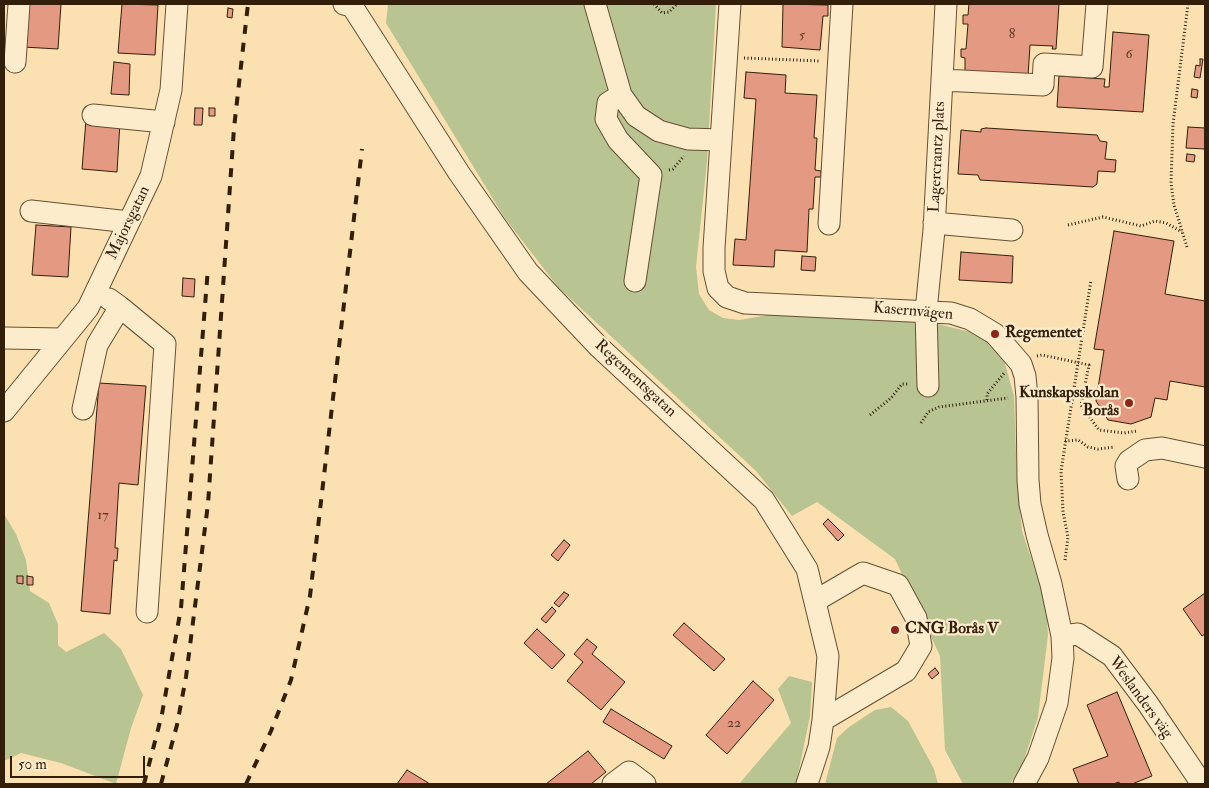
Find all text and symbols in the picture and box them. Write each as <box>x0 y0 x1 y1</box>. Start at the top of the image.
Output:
house number: 8 <box>1009 27 1015 43</box>
house number: 5 <box>799 28 805 44</box>
house number: 6 <box>1125 47 1133 63</box>
street label: Lagercrantz plats <box>925 101 951 213</box>
street label: Majorsgatan <box>103 183 155 263</box>
street label: Kasernvägen <box>872 299 954 325</box>
place label: Regementet <box>1005 324 1082 344</box>
marker: Regementet <box>989 328 1001 340</box>
street label: Regementsgatan <box>590 336 680 422</box>
place label: Kunskapsskolan Borås <box>1019 384 1119 422</box>
marker: Kunskapsskolan Borås <box>1123 397 1135 409</box>
house number: 17 <box>97 508 109 524</box>
place label: CNG Borås V <box>905 620 998 640</box>
marker: CNG Borås V <box>889 624 901 636</box>
street label: Weslanders väg <box>1104 653 1176 743</box>
house number: 22 <box>727 716 741 732</box>
scale bar <box>12 746 148 778</box>
text: 50 m <box>18 755 47 774</box>

